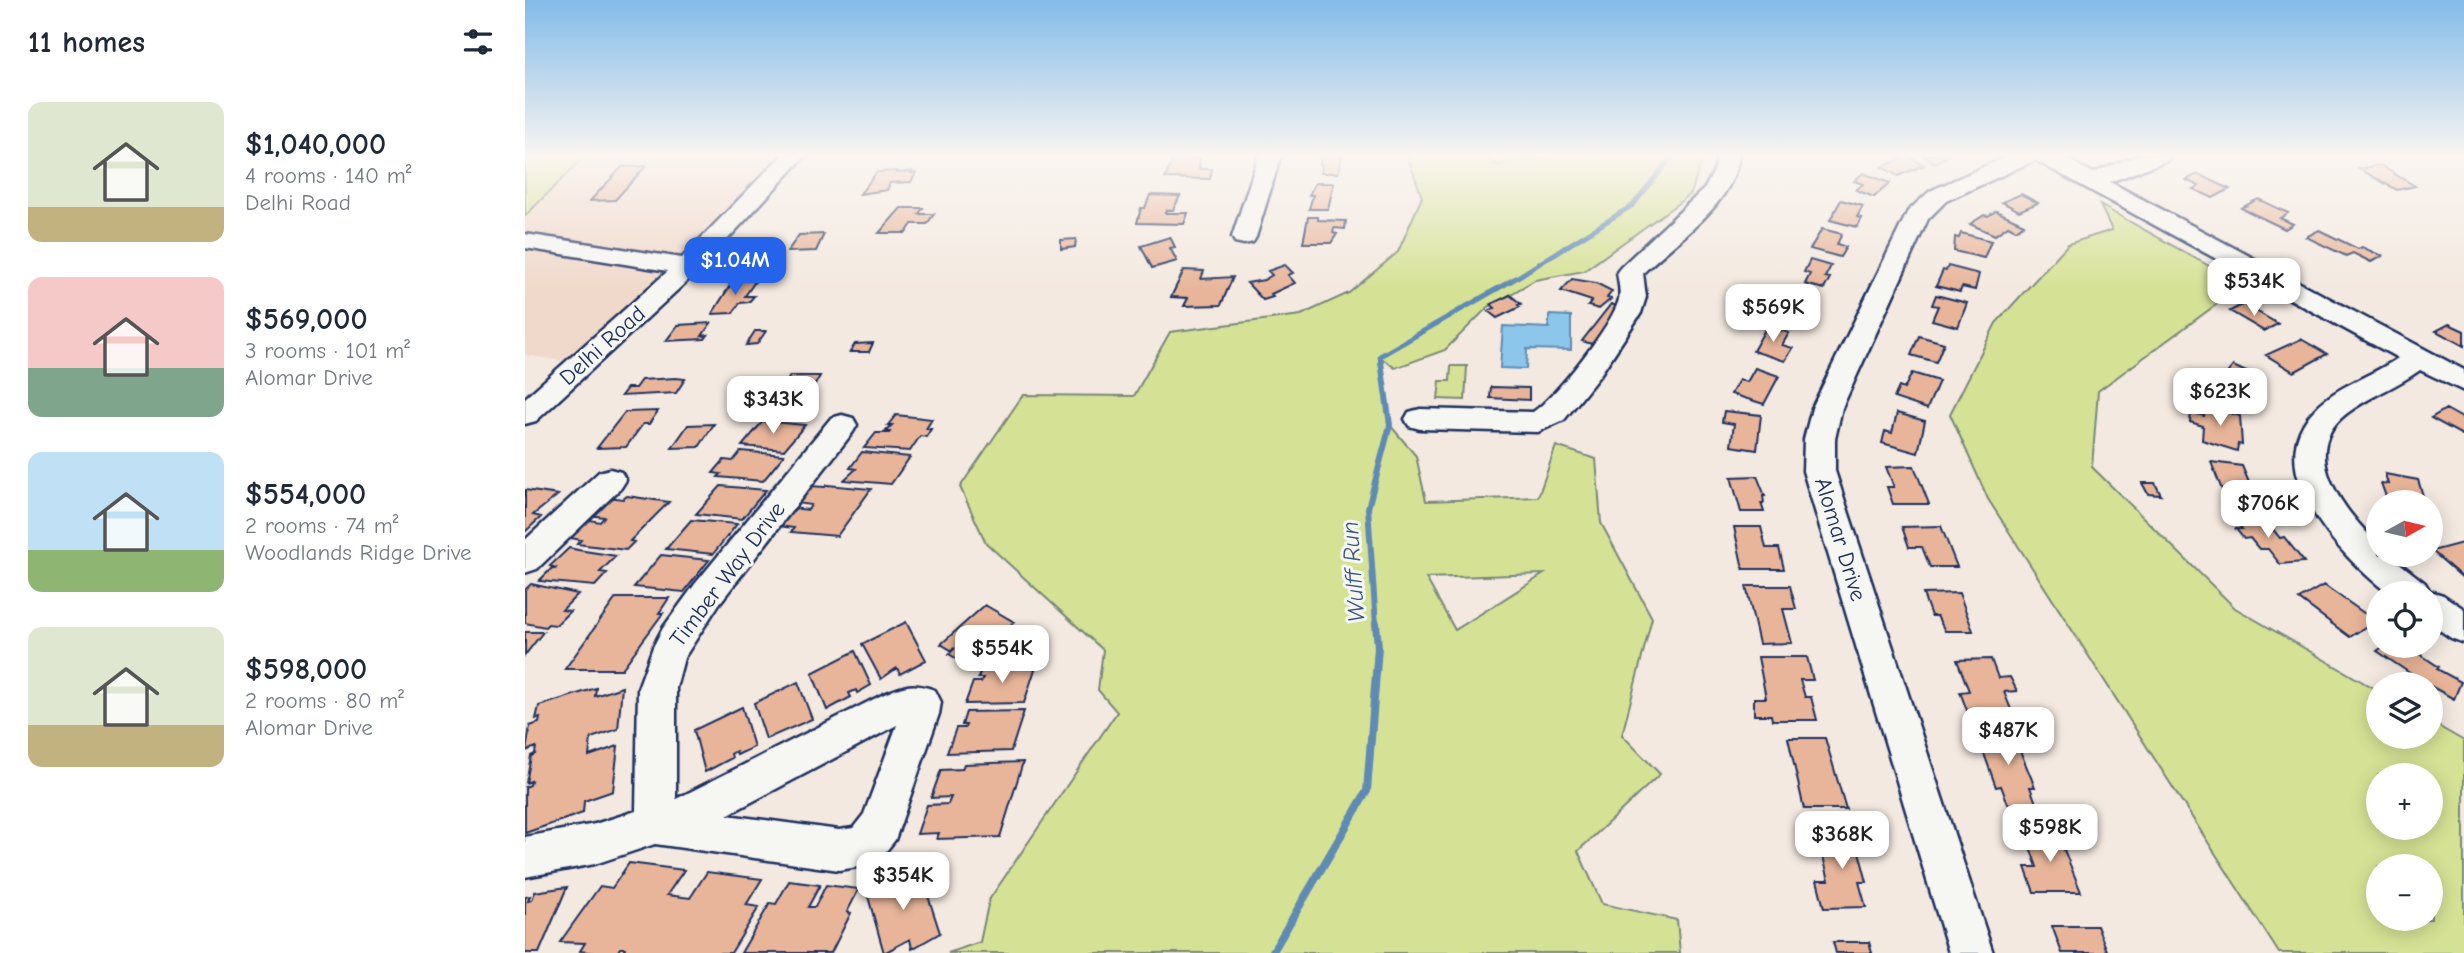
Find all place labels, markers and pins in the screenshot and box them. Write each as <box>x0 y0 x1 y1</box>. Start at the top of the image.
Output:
pin: $1.04M <box>678 238 792 297</box>
pin: $534K <box>2205 258 2303 318</box>
pin: $569K <box>1724 284 1822 344</box>
pin: $623K <box>2171 368 2269 428</box>
pin: $343K <box>724 376 822 436</box>
pin: $706K <box>2219 480 2317 540</box>
pin: $554K <box>953 626 1051 685</box>
pin: $487K <box>1959 708 2057 767</box>
pin: $598K <box>2001 804 2099 864</box>
pin: $368K <box>1793 812 1891 871</box>
pin: $354K <box>854 852 952 912</box>

